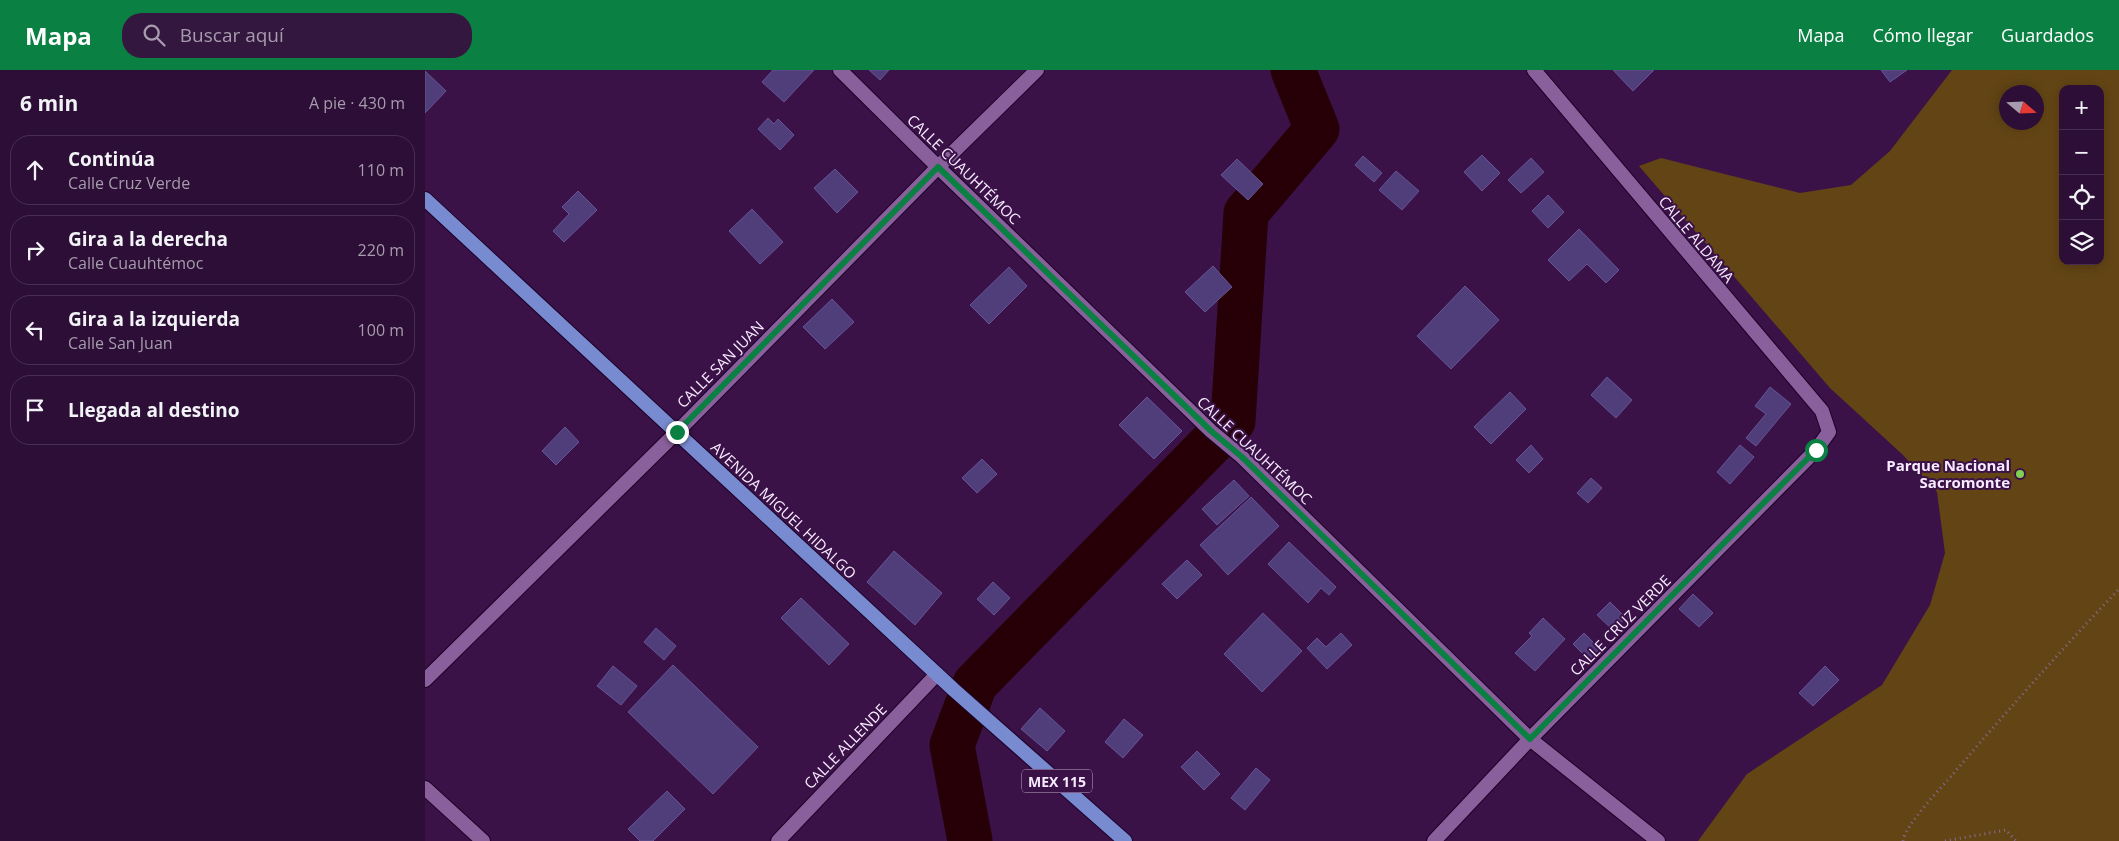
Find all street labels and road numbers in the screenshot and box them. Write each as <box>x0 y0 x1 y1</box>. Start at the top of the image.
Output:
street label: CALLE CUAUHTÉMOC <box>903 110 1025 228</box>
street label: CALLE ALDAMA <box>1655 191 1740 287</box>
street label: CALLE SAN JUAN <box>672 316 768 412</box>
street label: CALLE CUAUHTÉMOC <box>1193 392 1317 508</box>
street label: AVENIDA MIGUEL HIDALGO <box>707 437 861 583</box>
street label: CALLE CRUZ VERDE <box>1565 570 1675 680</box>
street label: CALLE ALLENDE <box>799 699 891 793</box>
road number: MEX 115 <box>1022 769 1092 792</box>

